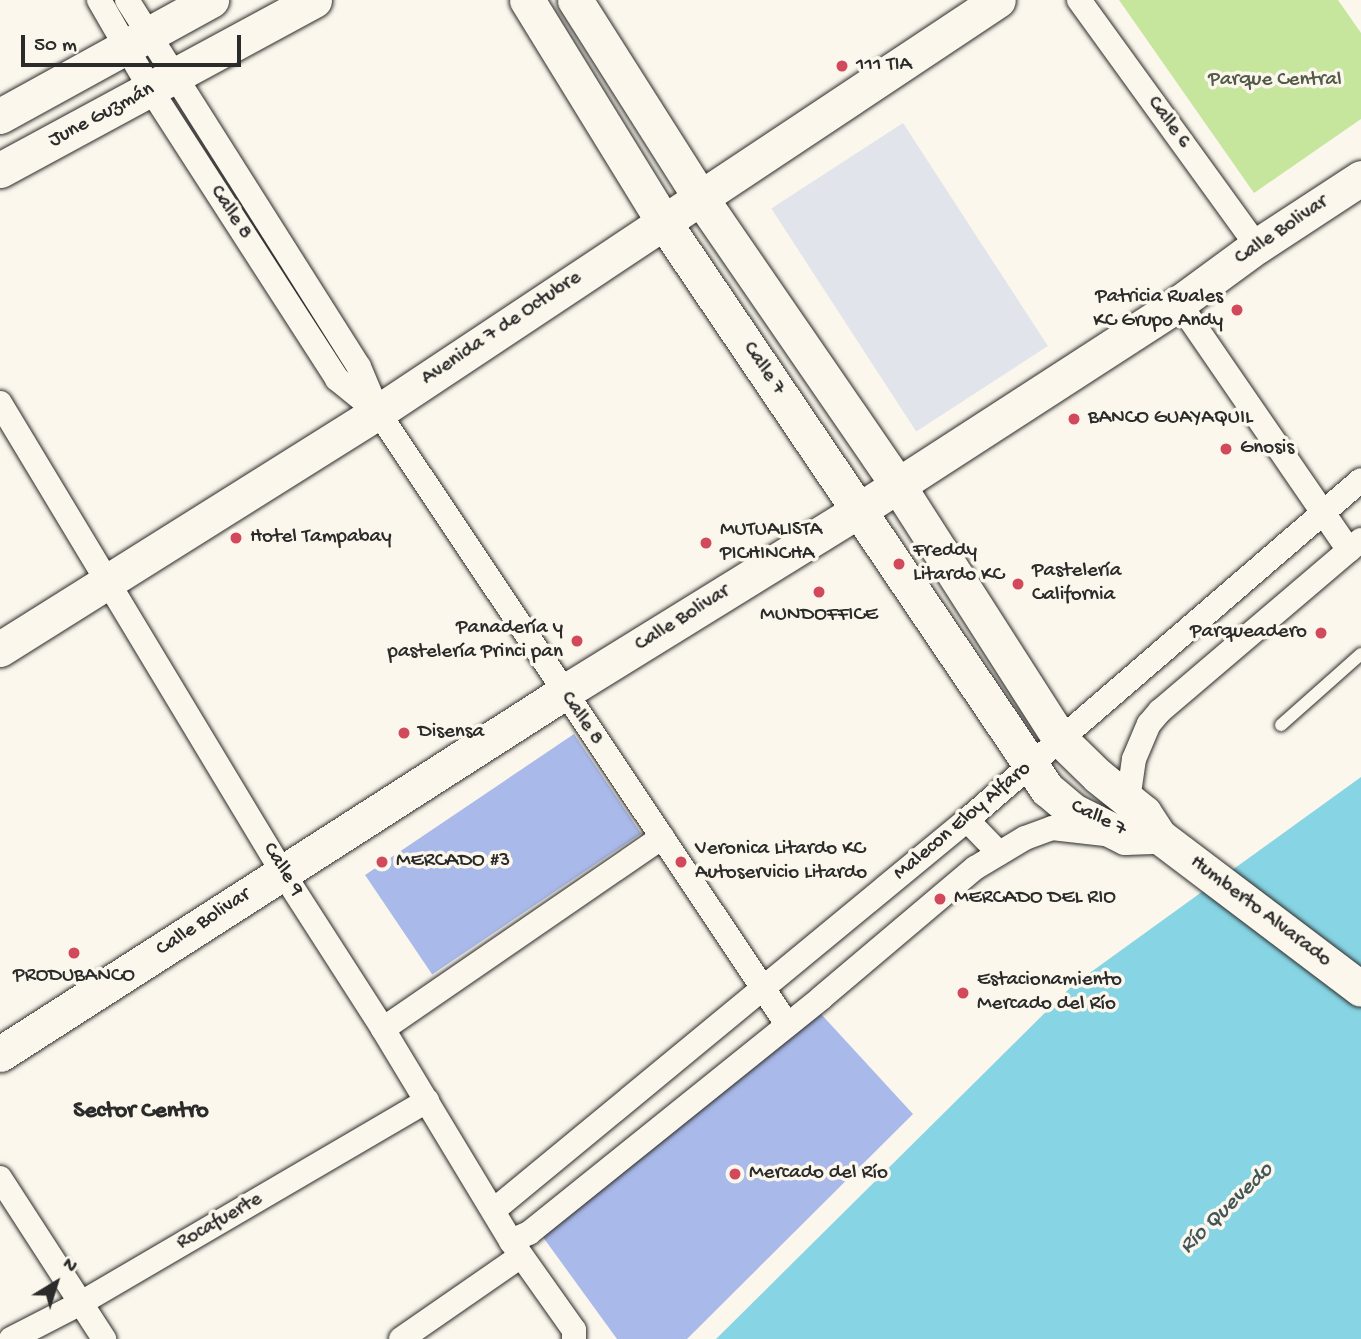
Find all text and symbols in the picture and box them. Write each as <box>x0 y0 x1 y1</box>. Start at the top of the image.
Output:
scale bar <box>24 21 245 65</box>
text: 50 m <box>34 34 77 59</box>
place label: 111 TIA <box>856 53 912 79</box>
marker: 111 TIA <box>834 58 850 74</box>
park label: Parque Central <box>1208 68 1342 94</box>
street label: June Guzmán <box>45 78 159 154</box>
street label: Calle 6 <box>1141 92 1195 154</box>
street label: Calle 8 <box>203 181 257 245</box>
street label: Calle Bolivar <box>1230 191 1334 271</box>
street label: Avenida 7 de Octubre <box>417 266 587 392</box>
place label: Patricia Ruales KC Grupo Andy <box>1093 285 1223 335</box>
marker: Patricia Ruales KC Grupo Andy <box>1229 302 1245 318</box>
street label: Calle 7 <box>736 337 790 401</box>
place label: BANCO GUAYAQUIL <box>1088 406 1253 432</box>
marker: BANCO GUAYAQUIL <box>1066 411 1082 427</box>
place label: Gnosis <box>1240 436 1294 462</box>
marker: Gnosis <box>1218 441 1234 457</box>
place label: MUTUALISTA PICHINCHA <box>720 518 822 568</box>
place label: Hotel Tampabay <box>250 525 392 551</box>
marker: Hotel Tampabay <box>228 530 244 546</box>
marker: MUTUALISTA PICHINCHA <box>698 535 714 551</box>
place label: Freddy Litardo KC <box>913 539 1004 589</box>
marker: Freddy Litardo KC <box>891 556 907 572</box>
place label: Pastelería California <box>1032 559 1121 609</box>
marker: Pastelería California <box>1010 576 1026 592</box>
street label: Calle Bolivar <box>631 580 735 658</box>
marker: MUNDOFFICE <box>811 584 827 600</box>
place label: MUNDOFFICE <box>760 603 878 629</box>
place label: Panadería y pastelería Princi pan <box>388 616 563 666</box>
place label: Parqueadero <box>1190 620 1307 646</box>
marker: Parqueadero <box>1313 625 1329 641</box>
marker: Panadería y pastelería Princi pan <box>569 633 585 649</box>
street label: Calle 8 <box>554 687 608 751</box>
place label: Disensa <box>418 720 484 746</box>
marker: Disensa <box>396 725 412 741</box>
street label: Malecon Eloy Alfaro <box>889 757 1037 887</box>
street label: Calle 7 <box>1066 795 1130 843</box>
place label: Veronica Litardo KC Autoservicio Litardo <box>695 837 867 887</box>
street label: Calle 9 <box>256 838 308 902</box>
place label: MERCADO #3 <box>396 849 510 875</box>
street label: Humberto Alvarado <box>1184 851 1336 973</box>
marker: MERCADO #3 <box>374 854 390 870</box>
marker: Veronica Litardo KC Autoservicio Litardo <box>673 854 689 870</box>
street label: Calle Bolivar <box>152 883 256 963</box>
place label: MERCADO DEL RIO <box>954 886 1116 912</box>
marker: MERCADO DEL RIO <box>932 891 948 907</box>
marker: PRODUBANCO <box>66 945 82 961</box>
place label: PRODUBANCO <box>13 964 135 990</box>
place label: Estacionamiento Mercado del Río <box>977 968 1122 1018</box>
marker: Estacionamiento Mercado del Río <box>955 985 971 1001</box>
district label: Sector Centro <box>73 1098 209 1126</box>
water label: Río Quevedo <box>1174 1157 1280 1261</box>
place label: Mercado del Río <box>749 1161 888 1187</box>
marker: Mercado del Río <box>727 1166 743 1182</box>
street label: Rocafuerte <box>173 1187 267 1257</box>
north arrow <box>21 1248 91 1318</box>
text: N <box>57 1253 81 1279</box>

